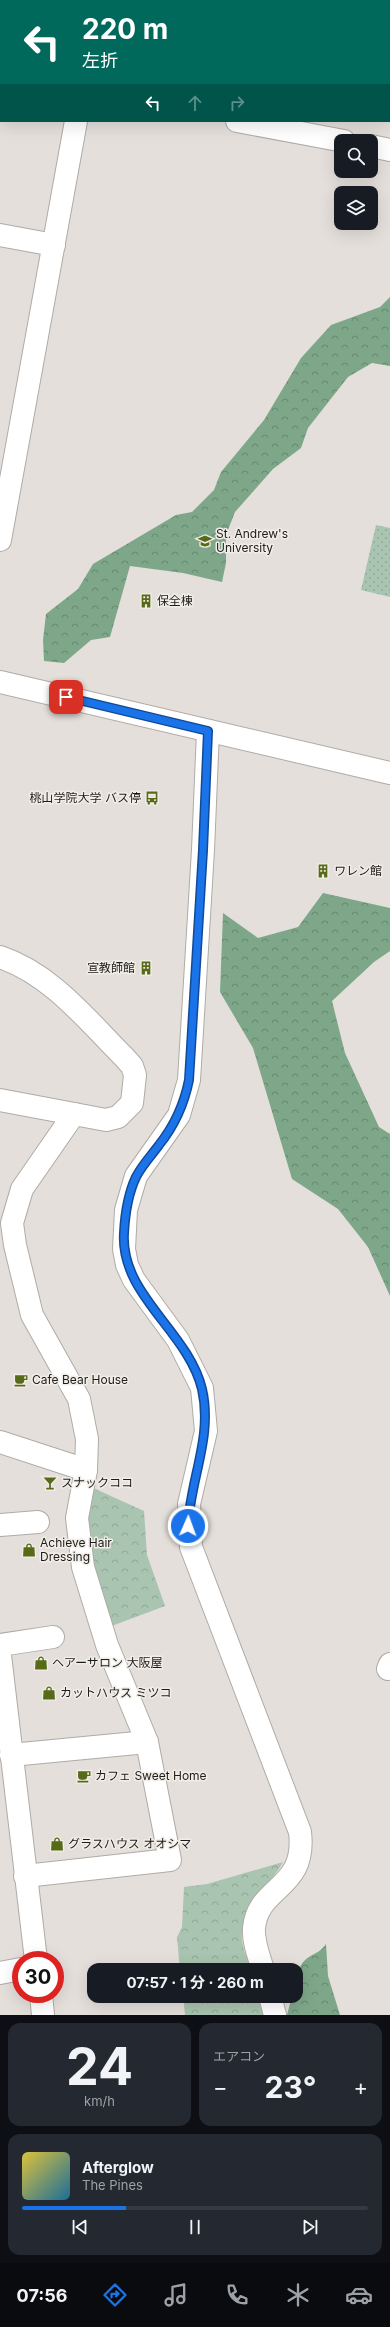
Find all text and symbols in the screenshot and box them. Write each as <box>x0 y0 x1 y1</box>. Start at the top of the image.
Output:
text: 220 m <box>82 12 168 46</box>
icon: left <box>16 16 68 68</box>
text: 左折 <box>82 50 118 71</box>
icon: left <box>142 92 164 114</box>
icon: ahead <box>184 92 206 114</box>
icon: right <box>226 92 248 114</box>
map controls <box>334 134 378 230</box>
button: search <box>334 134 378 178</box>
button: layers <box>334 186 378 230</box>
place label: St. Andrew's University <box>216 526 288 555</box>
school or university icon: St. Andrew's University <box>197 533 213 549</box>
building icon: 保全棟 <box>138 593 154 609</box>
place label: 保全棟 <box>157 593 193 608</box>
pin <box>49 680 83 714</box>
icon: arrive <box>55 686 77 708</box>
place label: 桃山学院大学 バス停 <box>30 790 141 805</box>
bus stop icon: 桃山学院大学 バス停 <box>144 790 160 806</box>
building icon: ワレン館 <box>315 863 331 879</box>
place label: ワレン館 <box>334 863 382 878</box>
place label: 宣教師館 <box>87 960 135 975</box>
building icon: 宣教師館 <box>138 960 154 976</box>
cafe icon: Cafe Bear House <box>13 1372 29 1388</box>
place label: Cafe Bear House <box>32 1372 128 1387</box>
bar icon: スナックココ <box>42 1475 58 1491</box>
place label: スナックココ <box>61 1475 133 1490</box>
position arrow <box>167 1505 209 1547</box>
place label: Achieve Hair Dressing <box>40 1535 112 1564</box>
shop icon: Achieve Hair Dressing <box>21 1542 37 1558</box>
shop icon: ヘアーサロン 大阪屋 <box>33 1655 49 1671</box>
place label: ヘアーサロン 大阪屋 <box>52 1655 162 1670</box>
shop icon: カットハウス ミツコ <box>41 1685 57 1701</box>
place label: カットハウス ミツコ <box>60 1685 171 1700</box>
cafe icon: カフェ Sweet Home <box>76 1768 92 1784</box>
place label: カフェ Sweet Home <box>95 1768 207 1783</box>
shop icon: グラスハウス オオシマ <box>49 1836 65 1852</box>
place label: グラスハウス オオシマ <box>68 1836 191 1851</box>
speed limit sign: 30 <box>12 1951 64 2003</box>
text: 07:57 · 1 分 · 260 m <box>126 1973 264 1992</box>
text: 24 <box>66 2035 133 2098</box>
text: エアコン <box>213 2048 265 2064</box>
text: 23° <box>265 2069 316 2105</box>
text: − <box>213 2074 228 2100</box>
text: + <box>353 2074 368 2100</box>
text: km/h <box>84 2093 115 2109</box>
text: Afterglow <box>82 2158 154 2177</box>
text: The Pines <box>82 2177 143 2193</box>
icon: previous <box>69 2216 91 2238</box>
icon: pause <box>184 2216 206 2238</box>
icon: next <box>299 2216 321 2238</box>
icon: directions <box>101 2281 129 2309</box>
icon: music <box>162 2281 190 2309</box>
icon: phone <box>223 2281 251 2309</box>
icon: climate <box>284 2281 312 2309</box>
icon: car <box>345 2281 373 2309</box>
text: 07:56 <box>17 2285 67 2306</box>

